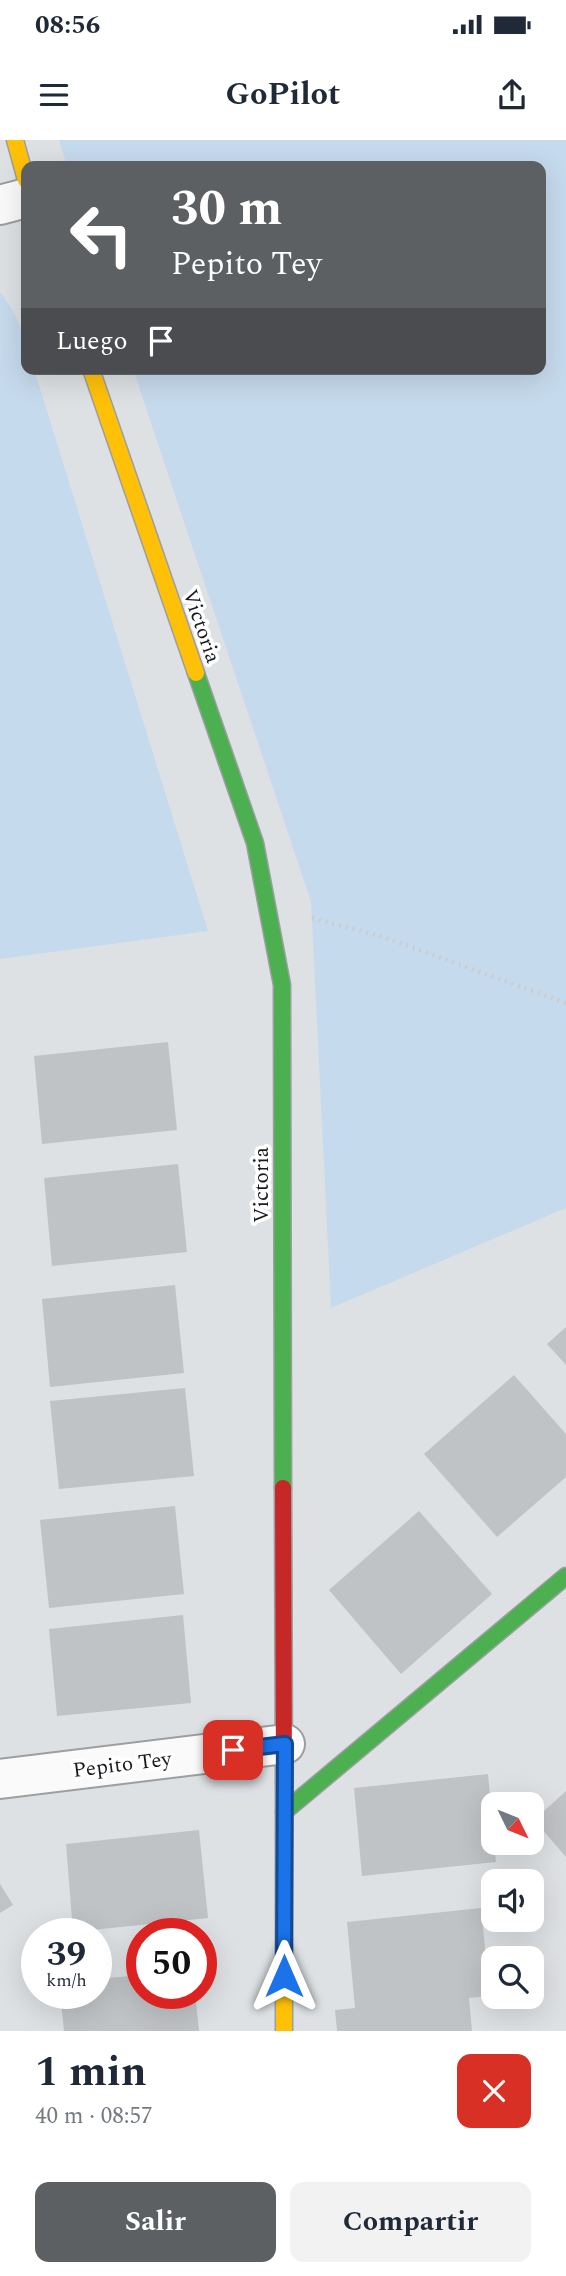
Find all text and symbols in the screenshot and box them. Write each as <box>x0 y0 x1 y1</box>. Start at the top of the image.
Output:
text: 08:56 <box>35 5 100 45</box>
text: GoPilot <box>226 70 340 119</box>
icon: menu <box>35 76 73 114</box>
icon: share <box>493 76 531 114</box>
text: 30 m <box>171 172 282 247</box>
icon: left <box>56 189 147 280</box>
text: Pepito Tey <box>171 240 322 289</box>
text: Luego <box>56 321 128 361</box>
icon: arrive <box>142 322 180 360</box>
street label: Victoria <box>174 585 229 668</box>
street label: Victoria <box>246 1146 278 1223</box>
pin <box>203 1720 263 1780</box>
icon: arrive <box>214 1731 252 1769</box>
street label: Pepito Tey <box>71 1743 174 1787</box>
north arrow <box>481 1792 544 1855</box>
map controls <box>481 1792 544 2009</box>
button: sound <box>481 1869 544 1932</box>
speed limit sign: 50 <box>126 1918 217 2009</box>
text: 39 <box>47 1928 86 1981</box>
position arrow <box>247 1939 321 2013</box>
button: search <box>481 1946 544 2009</box>
text: km/h <box>46 1967 87 1994</box>
text: 1 min <box>35 2041 147 2104</box>
button: close <box>457 2054 531 2128</box>
text: 40 m · 08:57 <box>35 2099 153 2134</box>
button: Salir <box>35 2182 276 2262</box>
button: Compartir <box>290 2182 531 2262</box>

